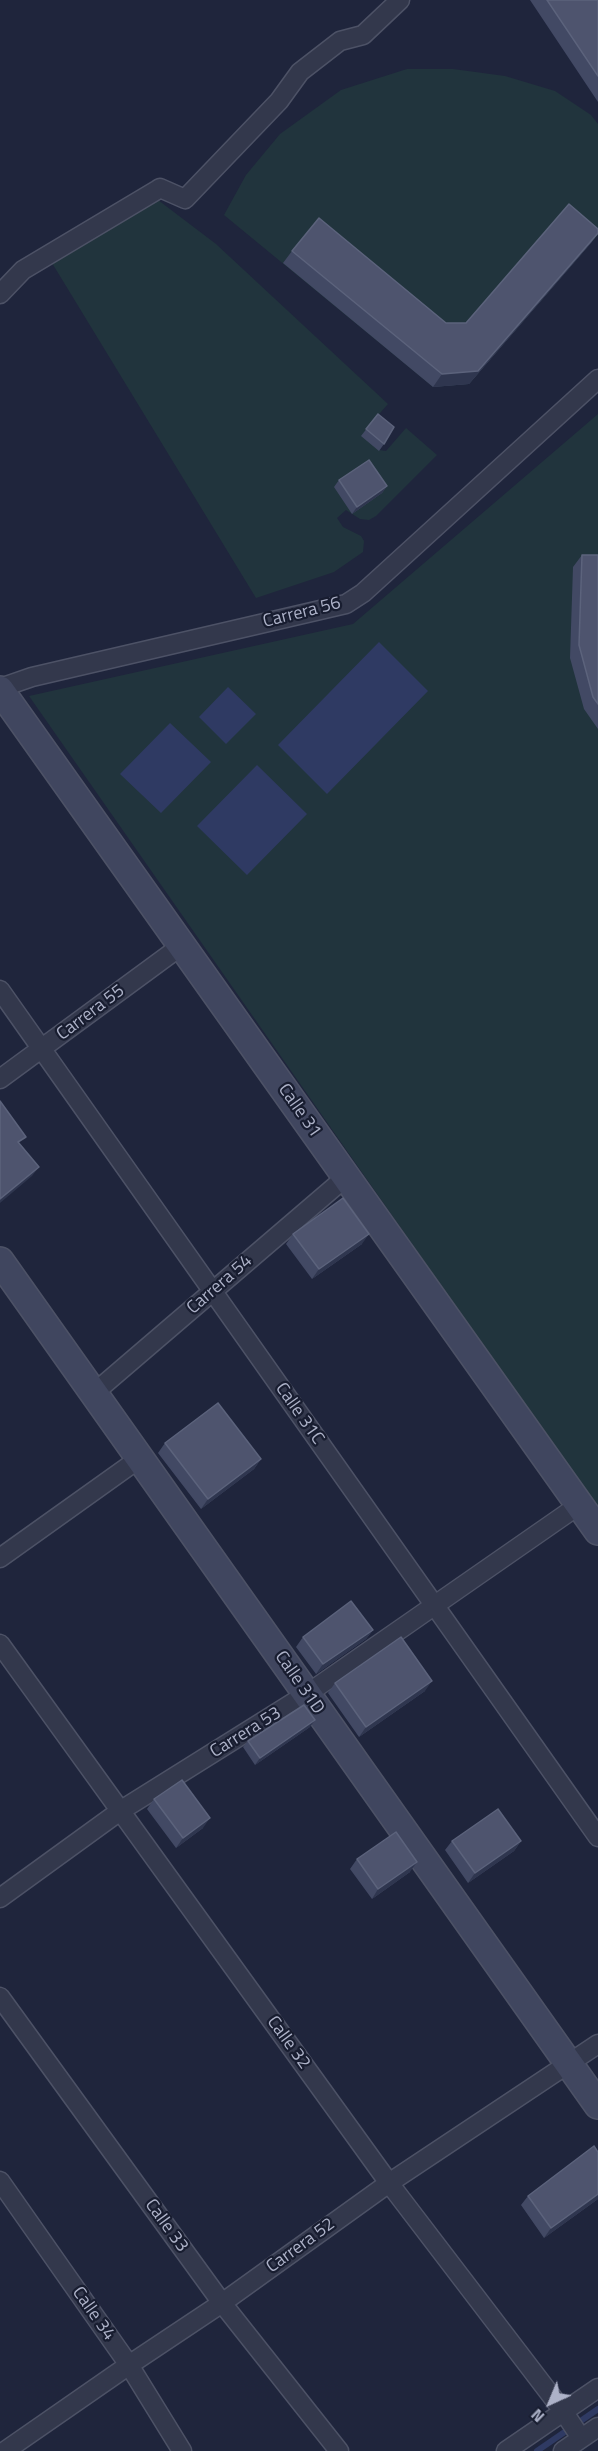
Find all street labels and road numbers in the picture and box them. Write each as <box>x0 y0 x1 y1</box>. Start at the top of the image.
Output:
street label: Carrera 56 <box>261 593 343 633</box>
street label: Carrera 55 <box>53 980 129 1046</box>
street label: Calle 31 <box>273 1080 325 1142</box>
street label: Carrera 54 <box>183 1251 257 1319</box>
street label: Calle 31C <box>270 1379 328 1449</box>
street label: Calle 31D <box>270 1647 328 1719</box>
street label: Carrera 53 <box>207 1703 285 1763</box>
street label: Calle 32 <box>262 2012 314 2074</box>
street label: Calle 33 <box>140 2195 192 2257</box>
street label: Carrera 52 <box>262 2214 340 2278</box>
street label: Calle 34 <box>67 2283 119 2345</box>

